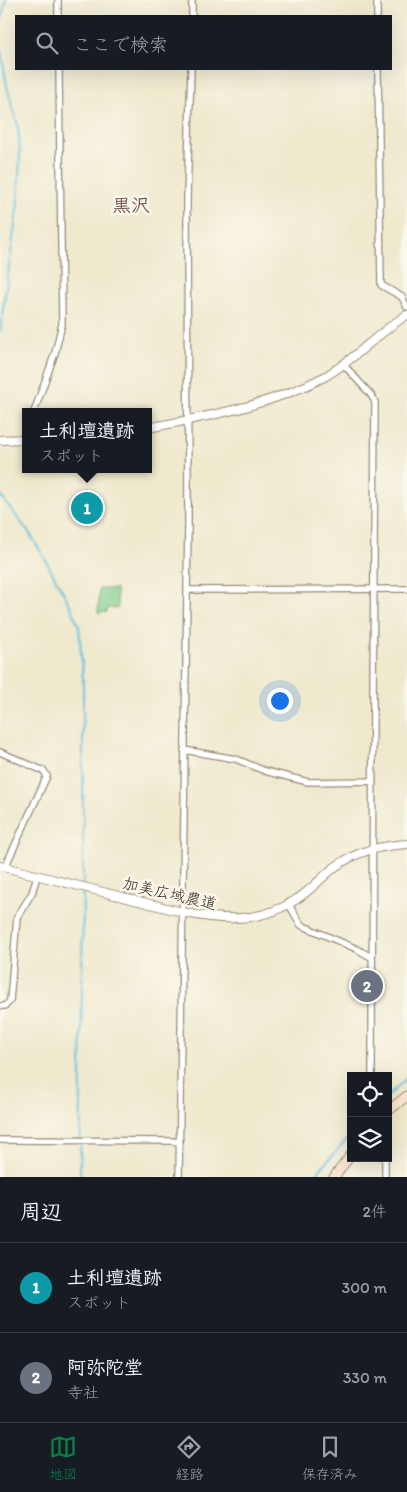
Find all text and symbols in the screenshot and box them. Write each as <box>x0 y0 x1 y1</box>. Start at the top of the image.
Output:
search box <box>15 15 392 70</box>
icon: search <box>33 29 61 57</box>
text: ここで検索 <box>73 33 168 56</box>
district label: 黒沢 <box>112 194 150 217</box>
popup <box>22 408 152 473</box>
text: 土利壇遺跡 <box>39 419 135 442</box>
text: スポット <box>39 446 104 465</box>
pin: 1 <box>71 489 103 527</box>
your location <box>267 688 293 714</box>
street label: 加美広域農道 <box>121 873 219 914</box>
pin: 2 <box>351 967 383 1005</box>
map controls <box>347 1072 392 1162</box>
button: locate <box>347 1072 392 1117</box>
button: layers <box>347 1117 392 1162</box>
text: 周辺 <box>20 1199 62 1224</box>
text: 2件 <box>363 1202 387 1221</box>
text: 土利壇遺跡 <box>67 1266 162 1289</box>
text: 1 <box>32 1278 40 1297</box>
text: 300 m <box>342 1278 387 1297</box>
text: スポット <box>67 1293 131 1312</box>
text: 阿弥陀堂 <box>67 1356 143 1379</box>
text: 2 <box>32 1368 40 1387</box>
text: 330 m <box>343 1368 387 1387</box>
text: 寺社 <box>67 1383 99 1402</box>
tab: 地図 <box>49 1433 77 1483</box>
tab: 経路 <box>175 1433 203 1483</box>
tab: 保存済み <box>302 1433 358 1483</box>

